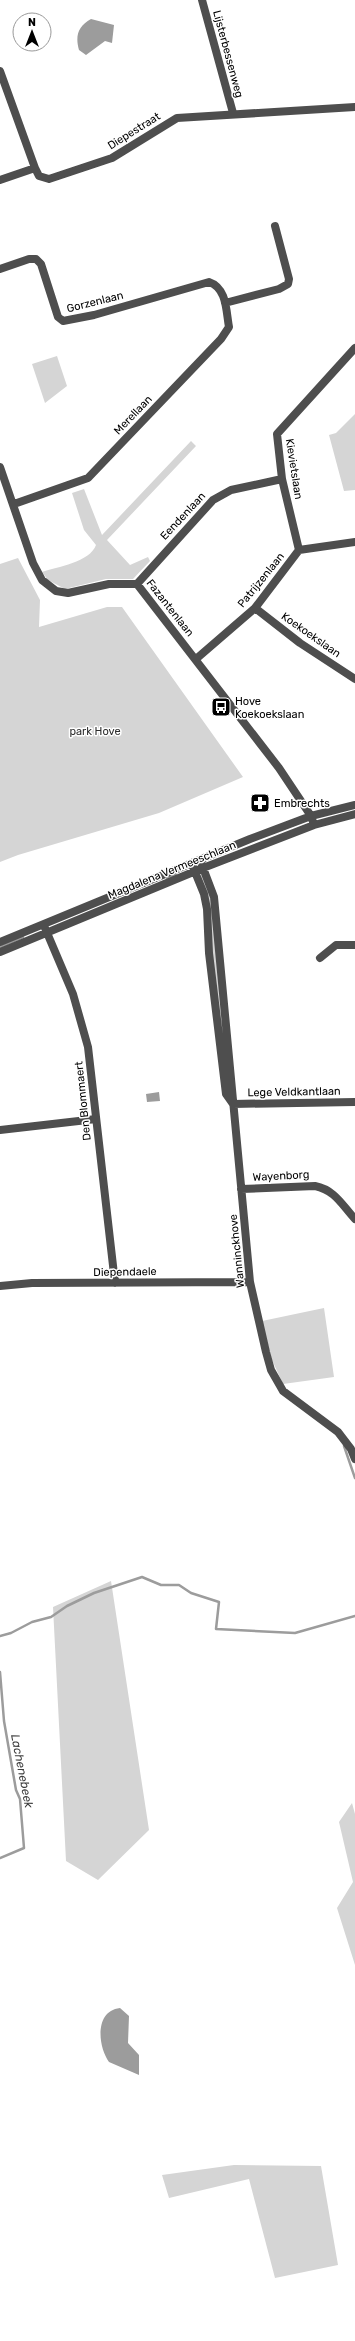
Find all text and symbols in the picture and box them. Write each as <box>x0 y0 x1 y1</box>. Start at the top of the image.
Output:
street label: Lijsterbessenweg <box>210 9 246 99</box>
north arrow <box>12 12 52 52</box>
text: N <box>28 16 36 29</box>
street label: Diepestraat <box>105 109 163 152</box>
street label: Gorzenlaan <box>65 289 125 315</box>
street label: Merellaan <box>111 393 155 437</box>
street label: Kievietslaan <box>283 438 305 500</box>
street label: Eendenlaan <box>158 490 208 542</box>
street label: Patrijzenlaan <box>235 550 287 610</box>
street label: Fazantenlaan <box>144 577 196 639</box>
street label: Koekoekslaan <box>279 610 343 660</box>
place label: Hove Koekoekslaan <box>235 695 304 721</box>
bus stop icon: Hove Koekoekslaan <box>210 696 232 718</box>
park label: park Hove <box>69 725 121 738</box>
pharmacy icon: Embrechts <box>249 792 271 814</box>
place label: Embrechts <box>274 797 330 810</box>
street label: Magdalena Vermeeschlaan <box>106 838 238 902</box>
street label: Den Blommaert <box>72 1060 94 1141</box>
street label: Lege Veldkantlaan <box>247 1085 341 1099</box>
street label: Wayenborg <box>252 1168 310 1184</box>
street label: Wanninckhove <box>227 1214 247 1288</box>
street label: Diependaele <box>93 1265 157 1279</box>
water label: Lachenebeek <box>8 1733 36 1810</box>

